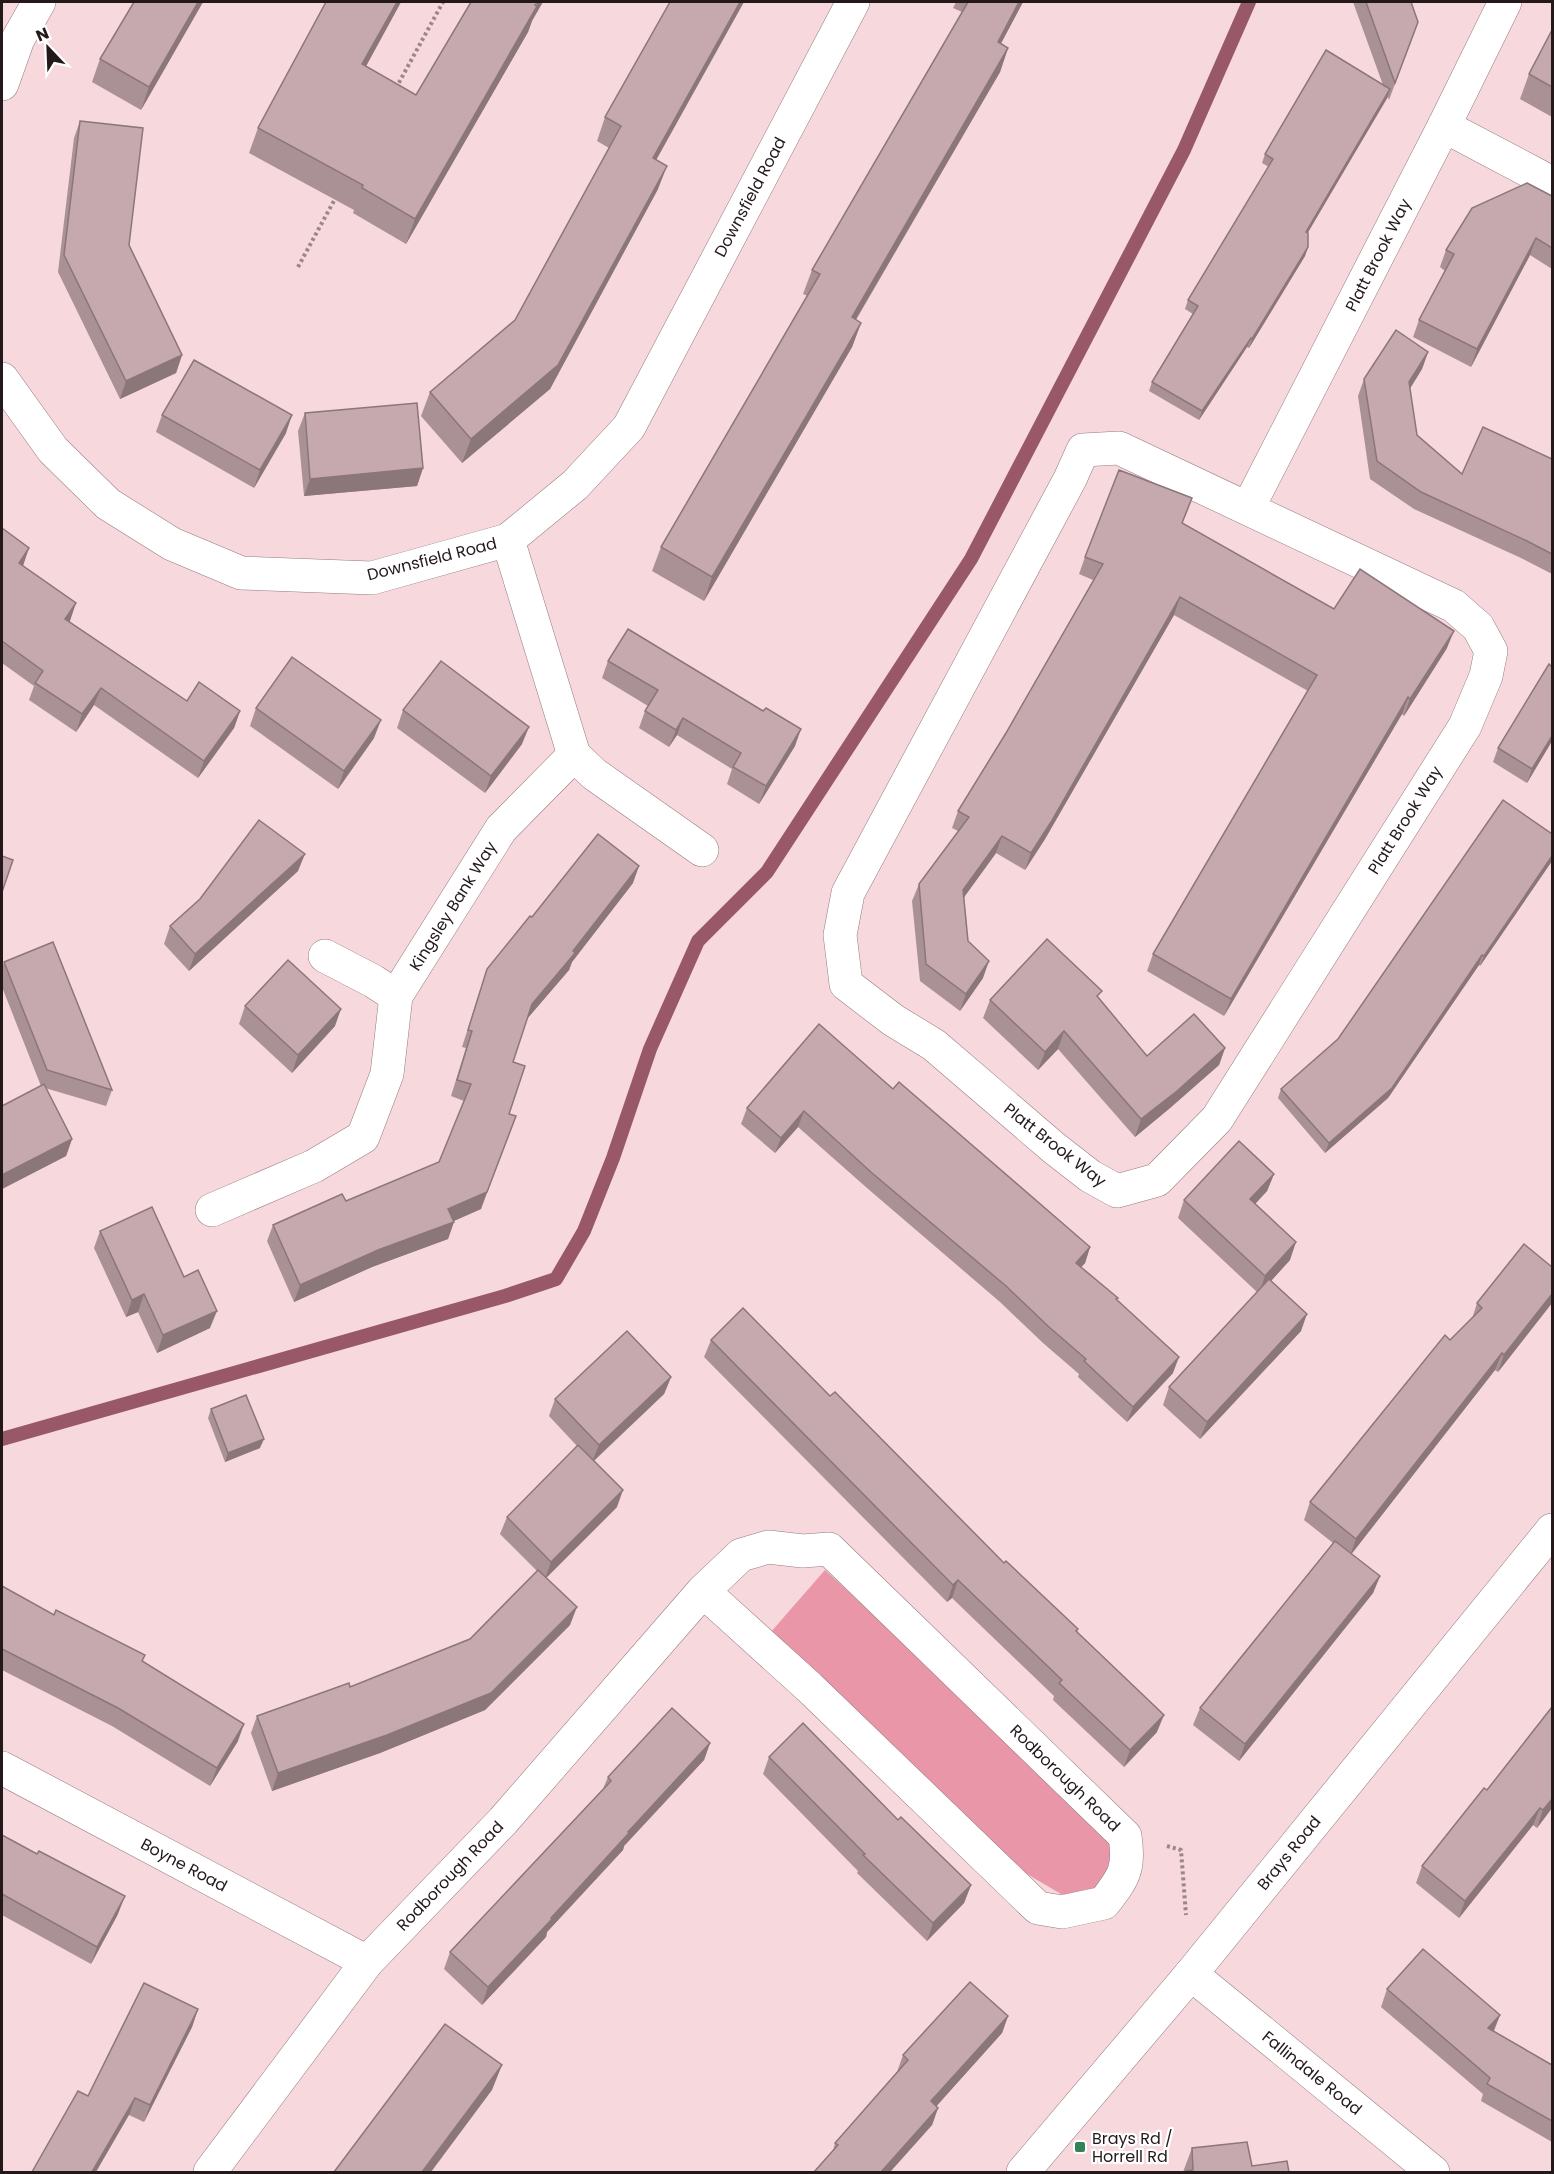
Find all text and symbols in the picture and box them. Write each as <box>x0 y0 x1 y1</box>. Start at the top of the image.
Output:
north arrow <box>18 18 78 78</box>
text: N <box>32 22 52 48</box>
street label: Downsfield Road <box>709 133 791 261</box>
street label: Platt Brook Way <box>1340 194 1416 316</box>
street label: Downsfield Road <box>365 532 499 586</box>
street label: Platt Brook Way <box>1362 761 1448 879</box>
street label: Kingsley Bank Way <box>404 837 502 975</box>
street label: Platt Brook Way <box>999 1098 1111 1192</box>
street label: Rodborough Road <box>1005 1719 1125 1837</box>
street label: Brays Road <box>1252 1811 1326 1895</box>
street label: Rodborough Road <box>391 1816 509 1936</box>
street label: Boyne Road <box>137 1833 231 1897</box>
street label: Fallindale Road <box>1257 2026 1367 2120</box>
place label: Brays Rd / Horrell Rd <box>1092 2127 1173 2168</box>
marker: Brays Rd / Horrell Rd <box>1073 2140 1087 2154</box>

